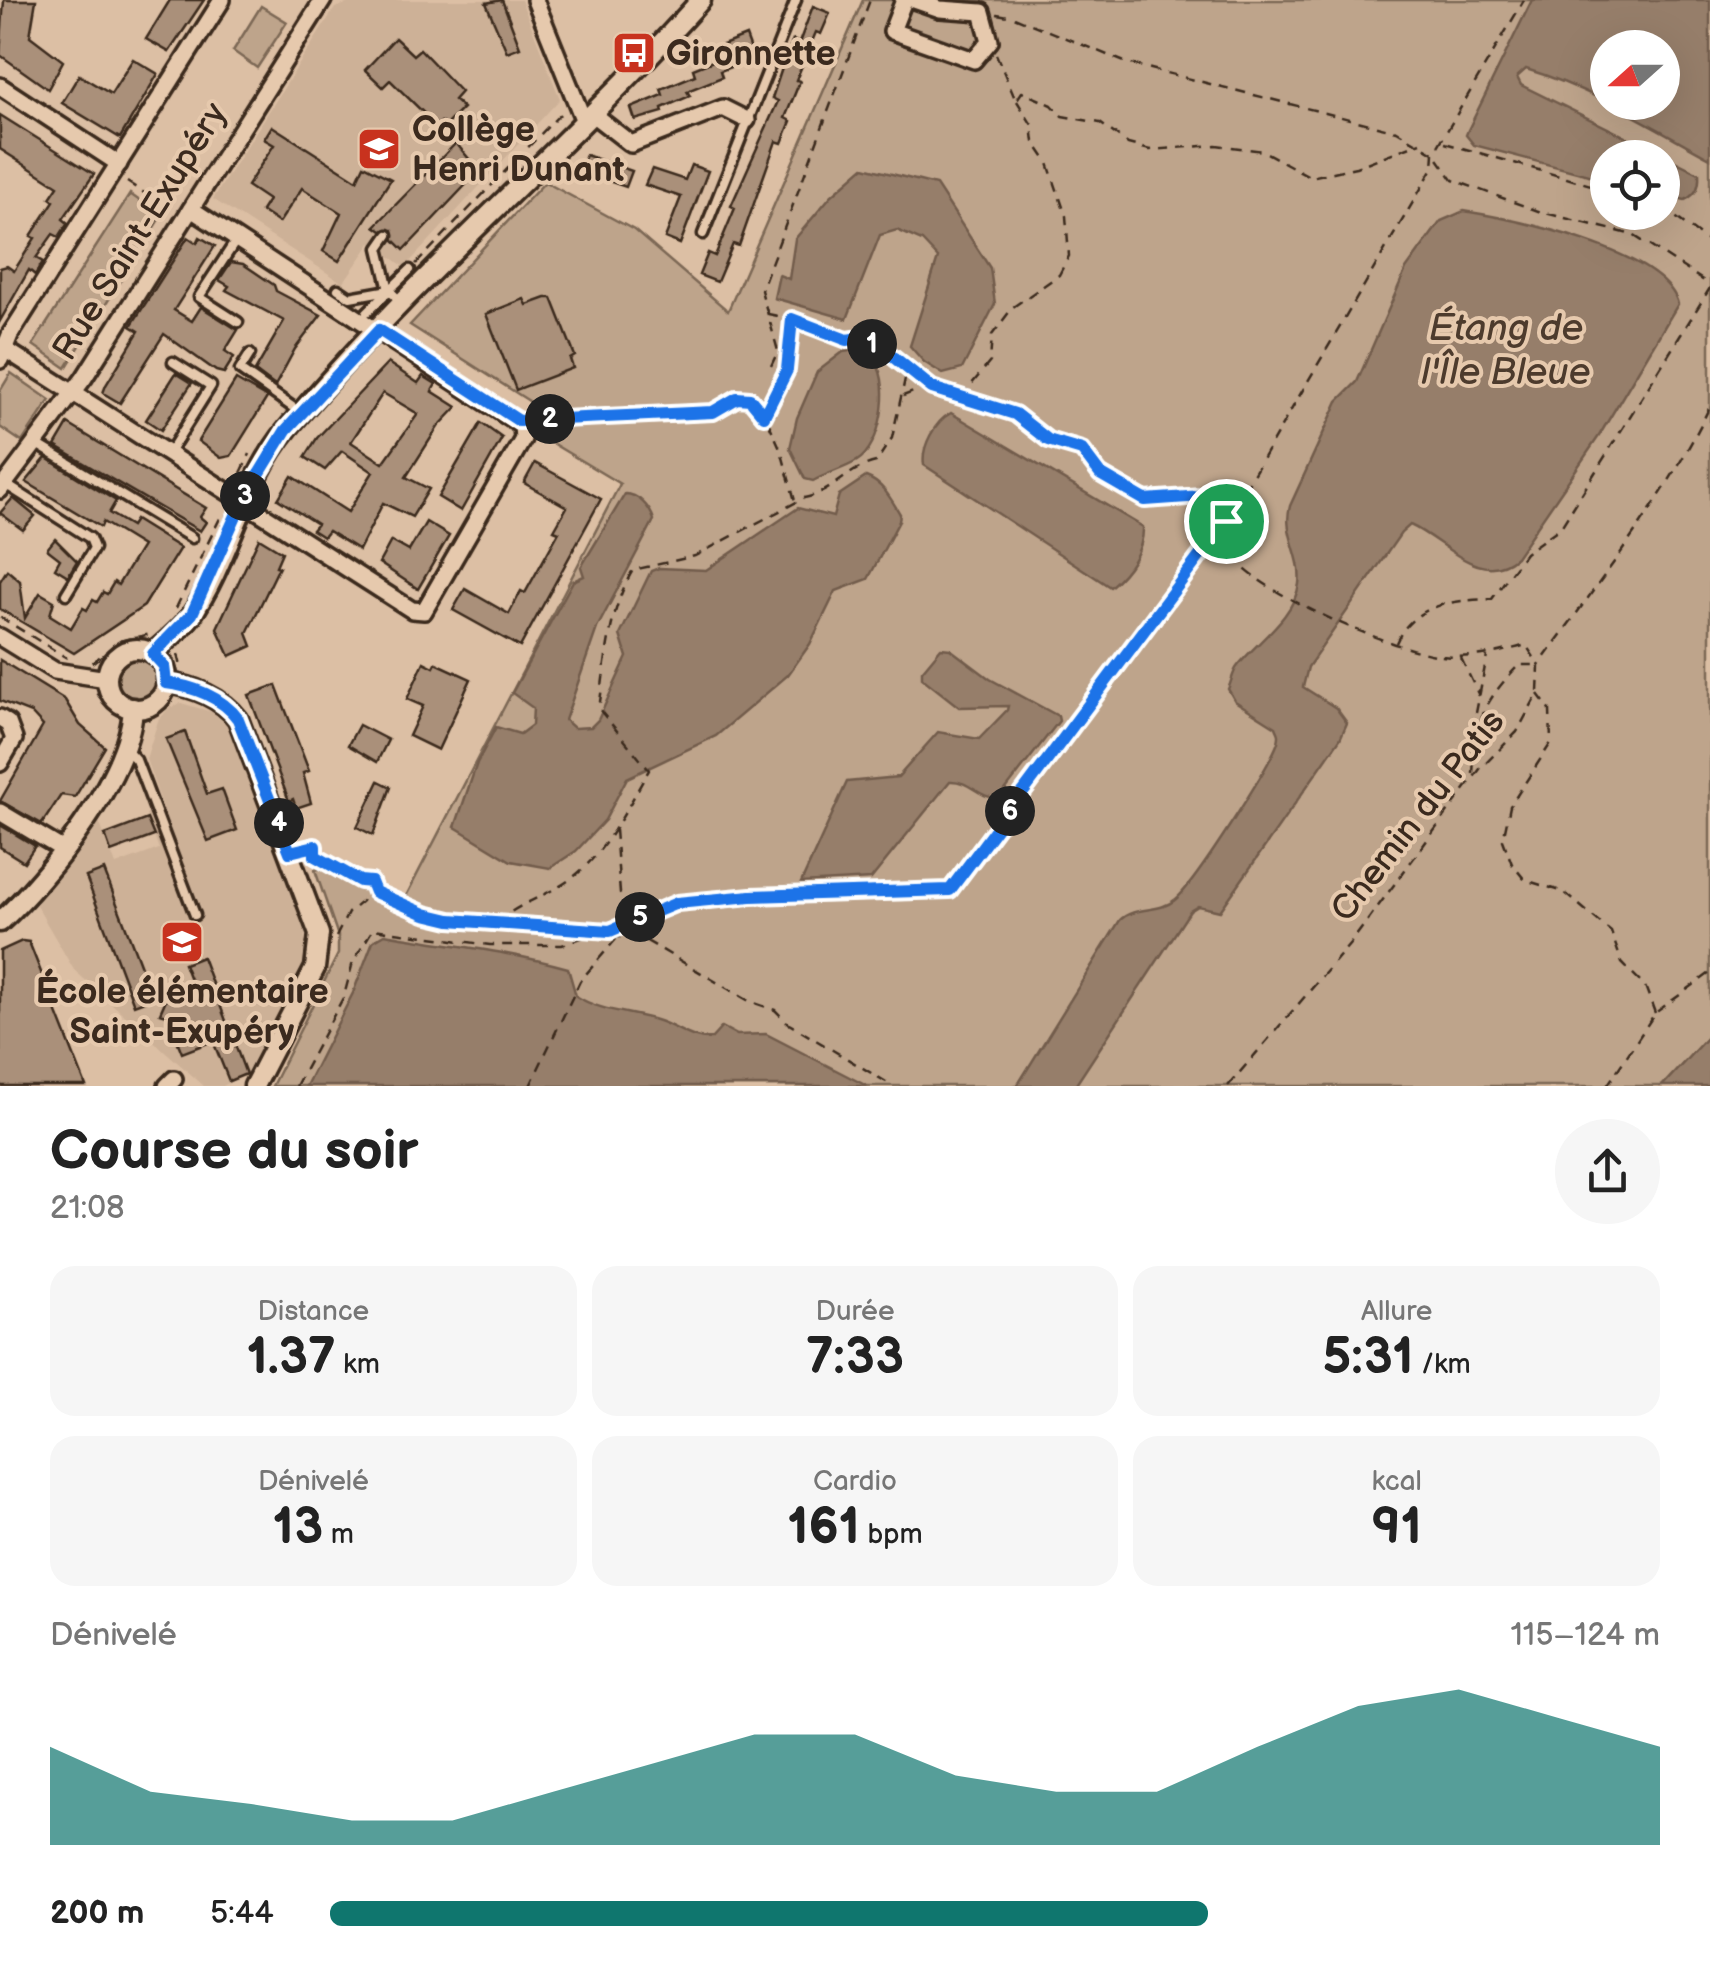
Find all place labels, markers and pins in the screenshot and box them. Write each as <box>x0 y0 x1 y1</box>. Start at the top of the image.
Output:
bus stop icon: Gironnette <box>611 30 657 76</box>
place label: Gironnette <box>666 33 836 76</box>
place label: Collège Henri Dunant <box>412 109 625 192</box>
school or university icon: Collège Henri Dunant <box>356 126 402 172</box>
pin: 1 <box>847 319 897 369</box>
pin: 2 <box>525 394 575 444</box>
pin: 3 <box>220 471 270 521</box>
pin <box>1184 479 1269 564</box>
pin: 6 <box>985 786 1035 836</box>
pin: 4 <box>254 798 304 848</box>
pin: 5 <box>615 892 665 942</box>
school or university icon: École élémentaire Saint-Exupéry <box>159 919 205 965</box>
place label: École élémentaire Saint-Exupéry <box>35 968 329 1054</box>

